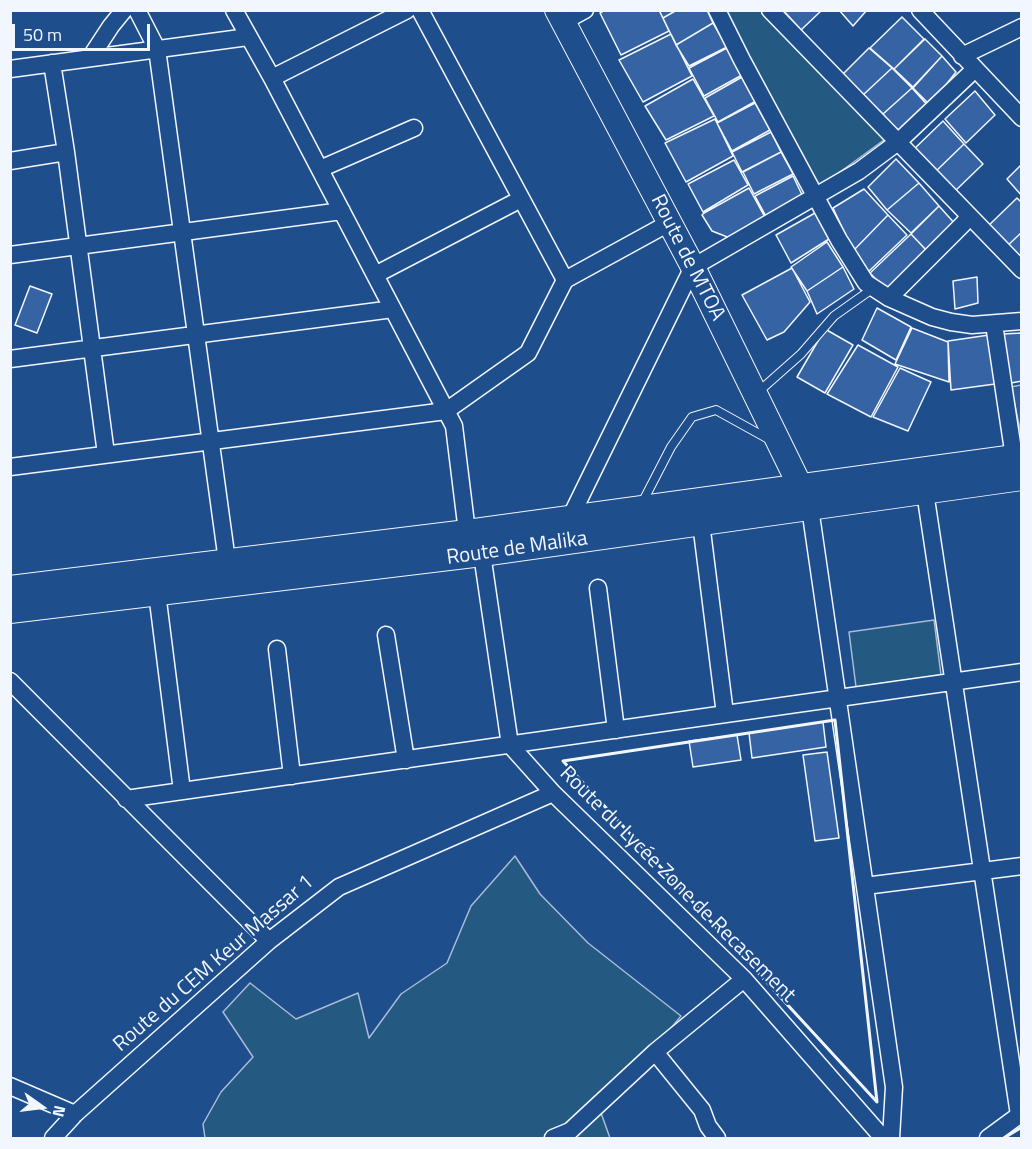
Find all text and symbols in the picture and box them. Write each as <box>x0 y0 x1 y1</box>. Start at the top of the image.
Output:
scale bar <box>15 12 153 50</box>
text: 50 m <box>23 21 62 48</box>
street label: Route de MTOA <box>644 191 730 325</box>
street label: Route de Malika <box>445 527 589 571</box>
street label: Route du Lycée Zone de Recasement <box>554 762 800 1008</box>
street label: Route du CEM Keur Massar 1 <box>109 870 319 1058</box>
north arrow <box>12 1077 72 1137</box>
text: N <box>46 1103 72 1120</box>

